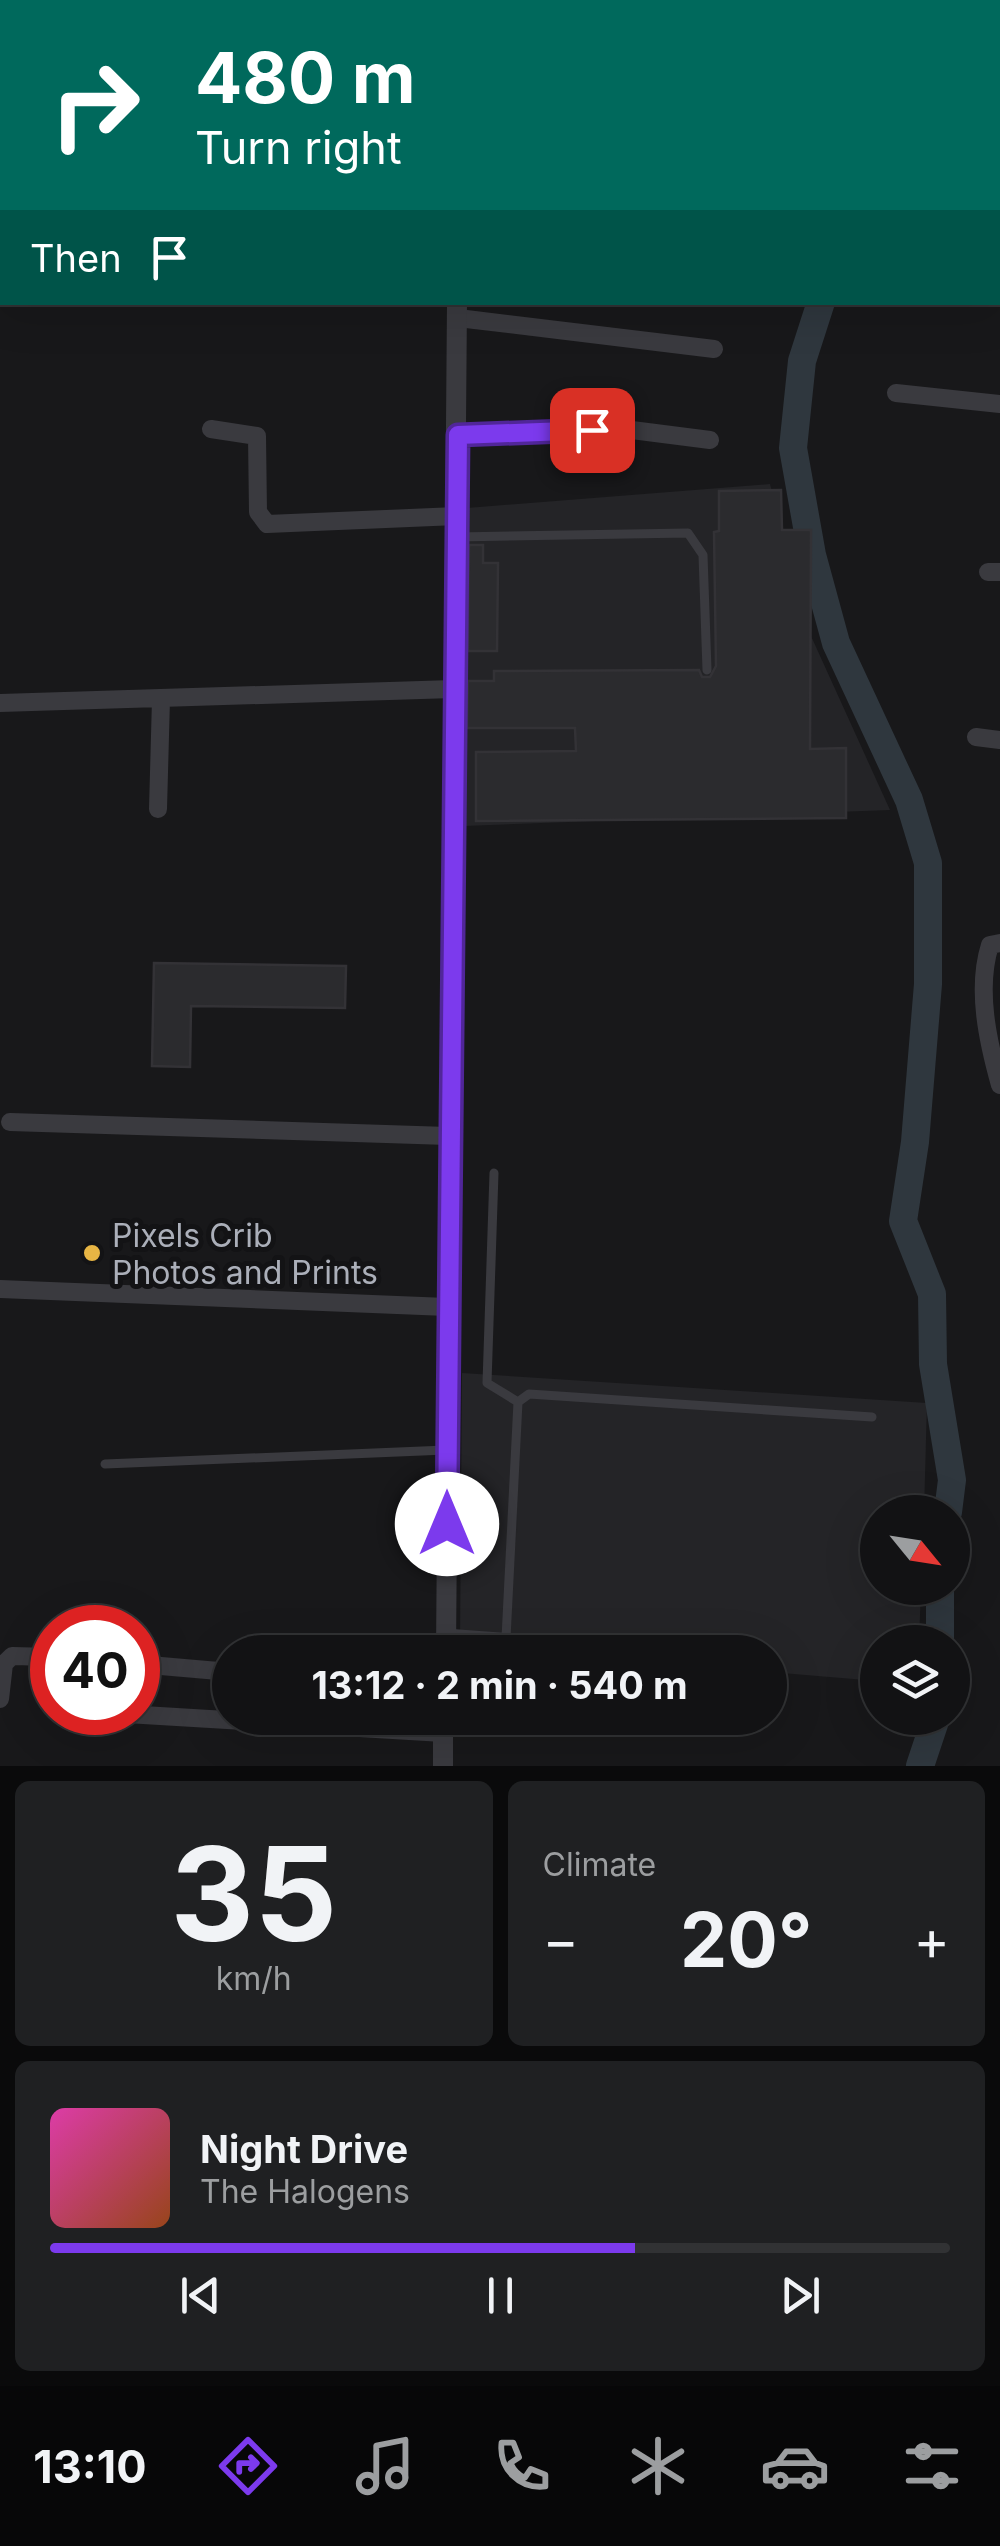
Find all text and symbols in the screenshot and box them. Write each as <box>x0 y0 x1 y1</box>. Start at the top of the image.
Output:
text: 480 m <box>195 35 416 120</box>
icon: right <box>30 40 160 170</box>
text: Turn right <box>195 120 402 175</box>
icon: arrive <box>142 230 197 285</box>
text: Then <box>30 235 122 281</box>
pin <box>550 388 635 473</box>
icon: arrive <box>565 403 620 458</box>
place label: Pixels Crib Photos and Prints <box>112 1216 378 1292</box>
marker: Pixels Crib Photos and Prints <box>81 1242 103 1264</box>
position arrow <box>395 1472 499 1576</box>
north arrow <box>860 1495 970 1605</box>
map controls <box>860 1495 970 1735</box>
speed limit sign: 40 <box>30 1605 160 1735</box>
button: layers <box>860 1625 970 1735</box>
text: 13:12 · 2 min · 540 m <box>311 1662 688 1708</box>
text: 35 <box>170 1815 337 1972</box>
text: Climate <box>543 1845 656 1884</box>
text: 20° <box>680 1894 812 1985</box>
text: − <box>543 1907 579 1973</box>
text: + <box>914 1907 950 1973</box>
text: km/h <box>216 1959 292 1998</box>
text: Night Drive <box>200 2126 408 2172</box>
text: The Halogens <box>200 2172 410 2211</box>
icon: previous <box>173 2268 228 2323</box>
icon: pause <box>473 2268 528 2323</box>
icon: next <box>773 2268 828 2323</box>
icon: directions <box>213 2431 283 2501</box>
icon: music <box>350 2431 420 2501</box>
icon: phone <box>487 2431 557 2501</box>
icon: climate <box>623 2431 693 2501</box>
icon: car <box>760 2431 830 2501</box>
icon: filters <box>897 2431 967 2501</box>
text: 13:10 <box>33 2439 147 2494</box>

